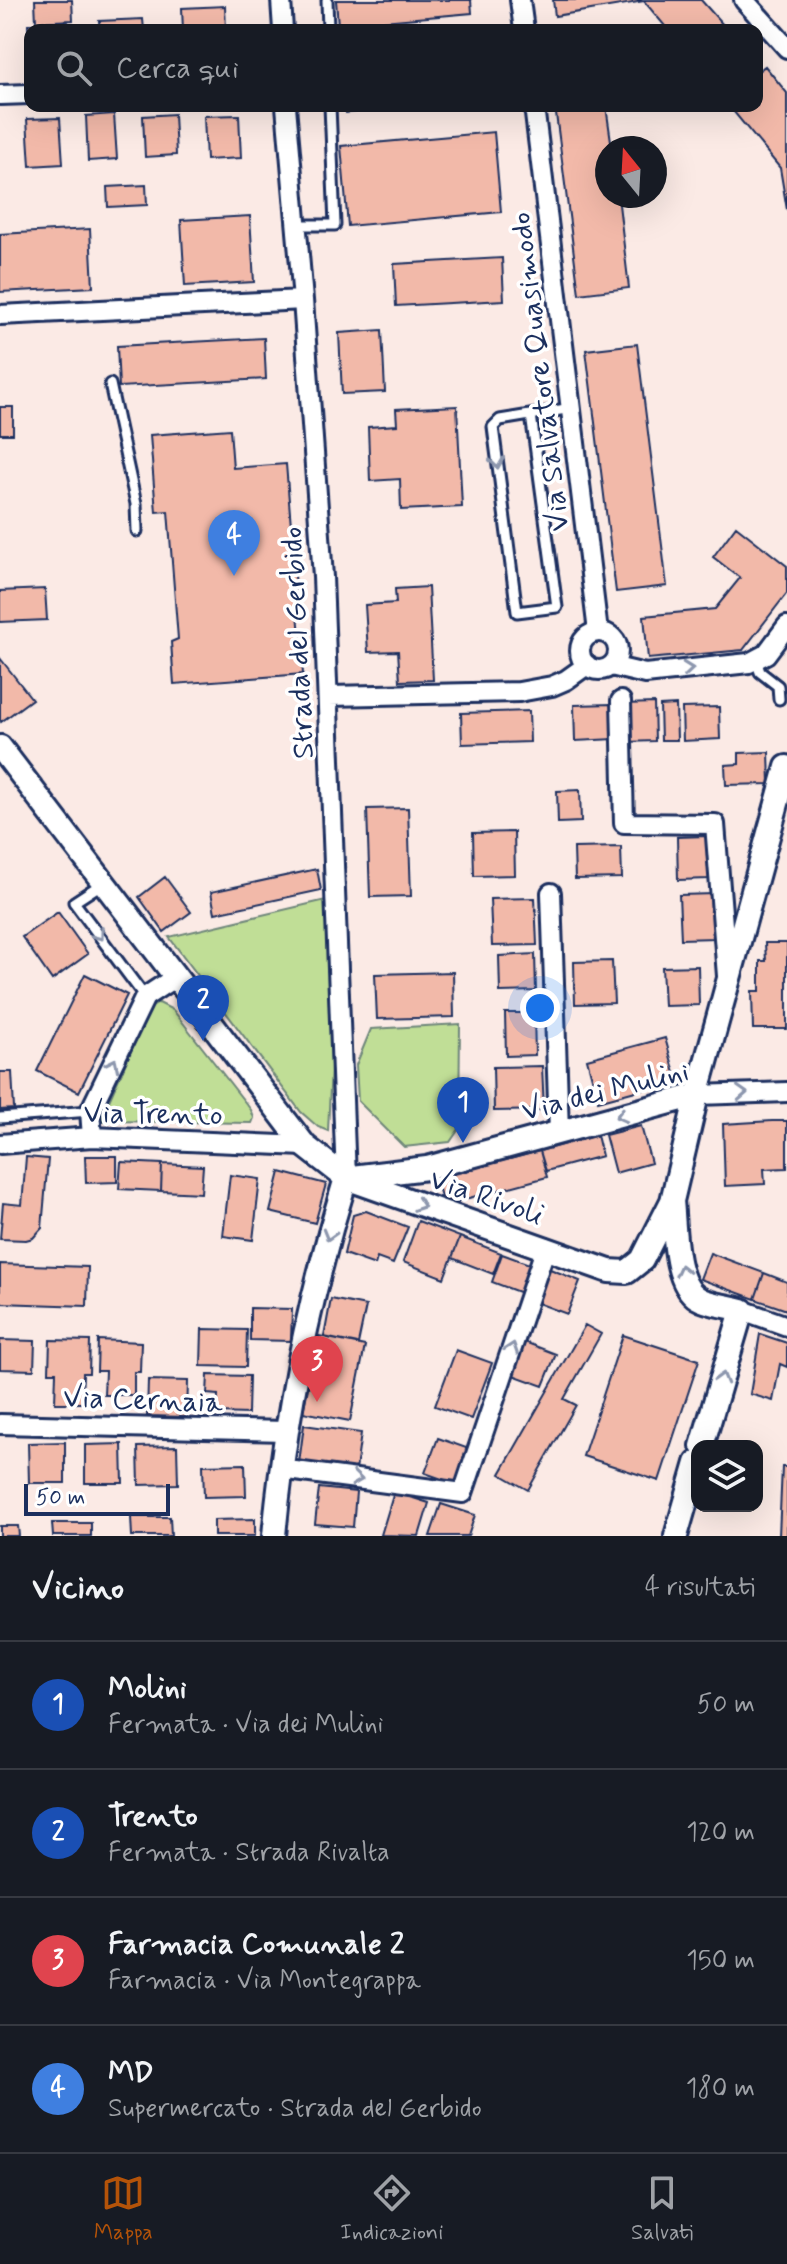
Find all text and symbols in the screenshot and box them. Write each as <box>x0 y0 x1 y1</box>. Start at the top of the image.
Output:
search box <box>24 24 763 112</box>
icon: search <box>52 46 96 90</box>
text: Cerca qui <box>116 49 239 88</box>
north arrow <box>595 136 667 208</box>
street label: Via Salvatore Quasimodo <box>502 210 579 534</box>
one-way arrow <box>489 457 506 470</box>
pin: 4 <box>208 510 260 576</box>
street label: Strada del Gerbido <box>273 526 324 760</box>
one-way arrow <box>682 661 695 678</box>
one-way arrow <box>89 927 103 941</box>
pin: 2 <box>177 975 229 1041</box>
your location <box>520 988 560 1028</box>
street label: Via dei Mulini <box>518 1052 693 1131</box>
one-way arrow <box>103 1058 119 1072</box>
pin: 1 <box>437 1077 489 1143</box>
one-way arrow <box>736 1085 749 1102</box>
street label: Via Trento <box>83 1094 223 1135</box>
one-way arrow <box>615 1106 629 1123</box>
street label: Via Rivoli <box>424 1160 549 1235</box>
one-way arrow <box>412 1195 426 1211</box>
one-way arrow <box>322 1228 339 1242</box>
one-way arrow <box>674 1263 691 1277</box>
pin: 3 <box>291 1336 343 1402</box>
one-way arrow <box>502 1341 518 1355</box>
one-way arrow <box>713 1371 729 1385</box>
street label: Via Cernaia <box>62 1378 225 1423</box>
map controls <box>691 1440 763 1512</box>
button: layers <box>691 1440 763 1512</box>
one-way arrow <box>350 1470 364 1487</box>
scale bar <box>24 1480 170 1516</box>
text: 50 m <box>36 1484 85 1512</box>
text: Vicino <box>32 1566 124 1611</box>
text: 4 risultati <box>645 1571 755 1605</box>
text: Molini <box>108 1669 187 1708</box>
text: 1 <box>52 1688 64 1722</box>
text: 50 m <box>697 1688 755 1722</box>
text: Fermata · Via dei Mulini <box>108 1708 383 1742</box>
text: Trento <box>108 1797 198 1836</box>
text: 2 <box>52 1816 64 1850</box>
text: 120 m <box>686 1816 755 1850</box>
text: Fermata · Strada Rivalta <box>108 1836 390 1870</box>
text: Farmacia Comunale 2 <box>108 1925 404 1964</box>
text: 3 <box>52 1944 64 1978</box>
text: 150 m <box>686 1944 755 1978</box>
text: Farmacia · Via Montegrappa <box>108 1964 421 1998</box>
text: MD <box>108 2053 154 2092</box>
text: 4 <box>50 2072 66 2106</box>
text: 180 m <box>686 2072 755 2106</box>
text: Supermercato · Strada del Gerbido <box>108 2092 482 2126</box>
tab: Mappa <box>94 2171 153 2247</box>
tab: Indicazioni <box>340 2171 443 2247</box>
tab: Salvati <box>631 2171 693 2247</box>

